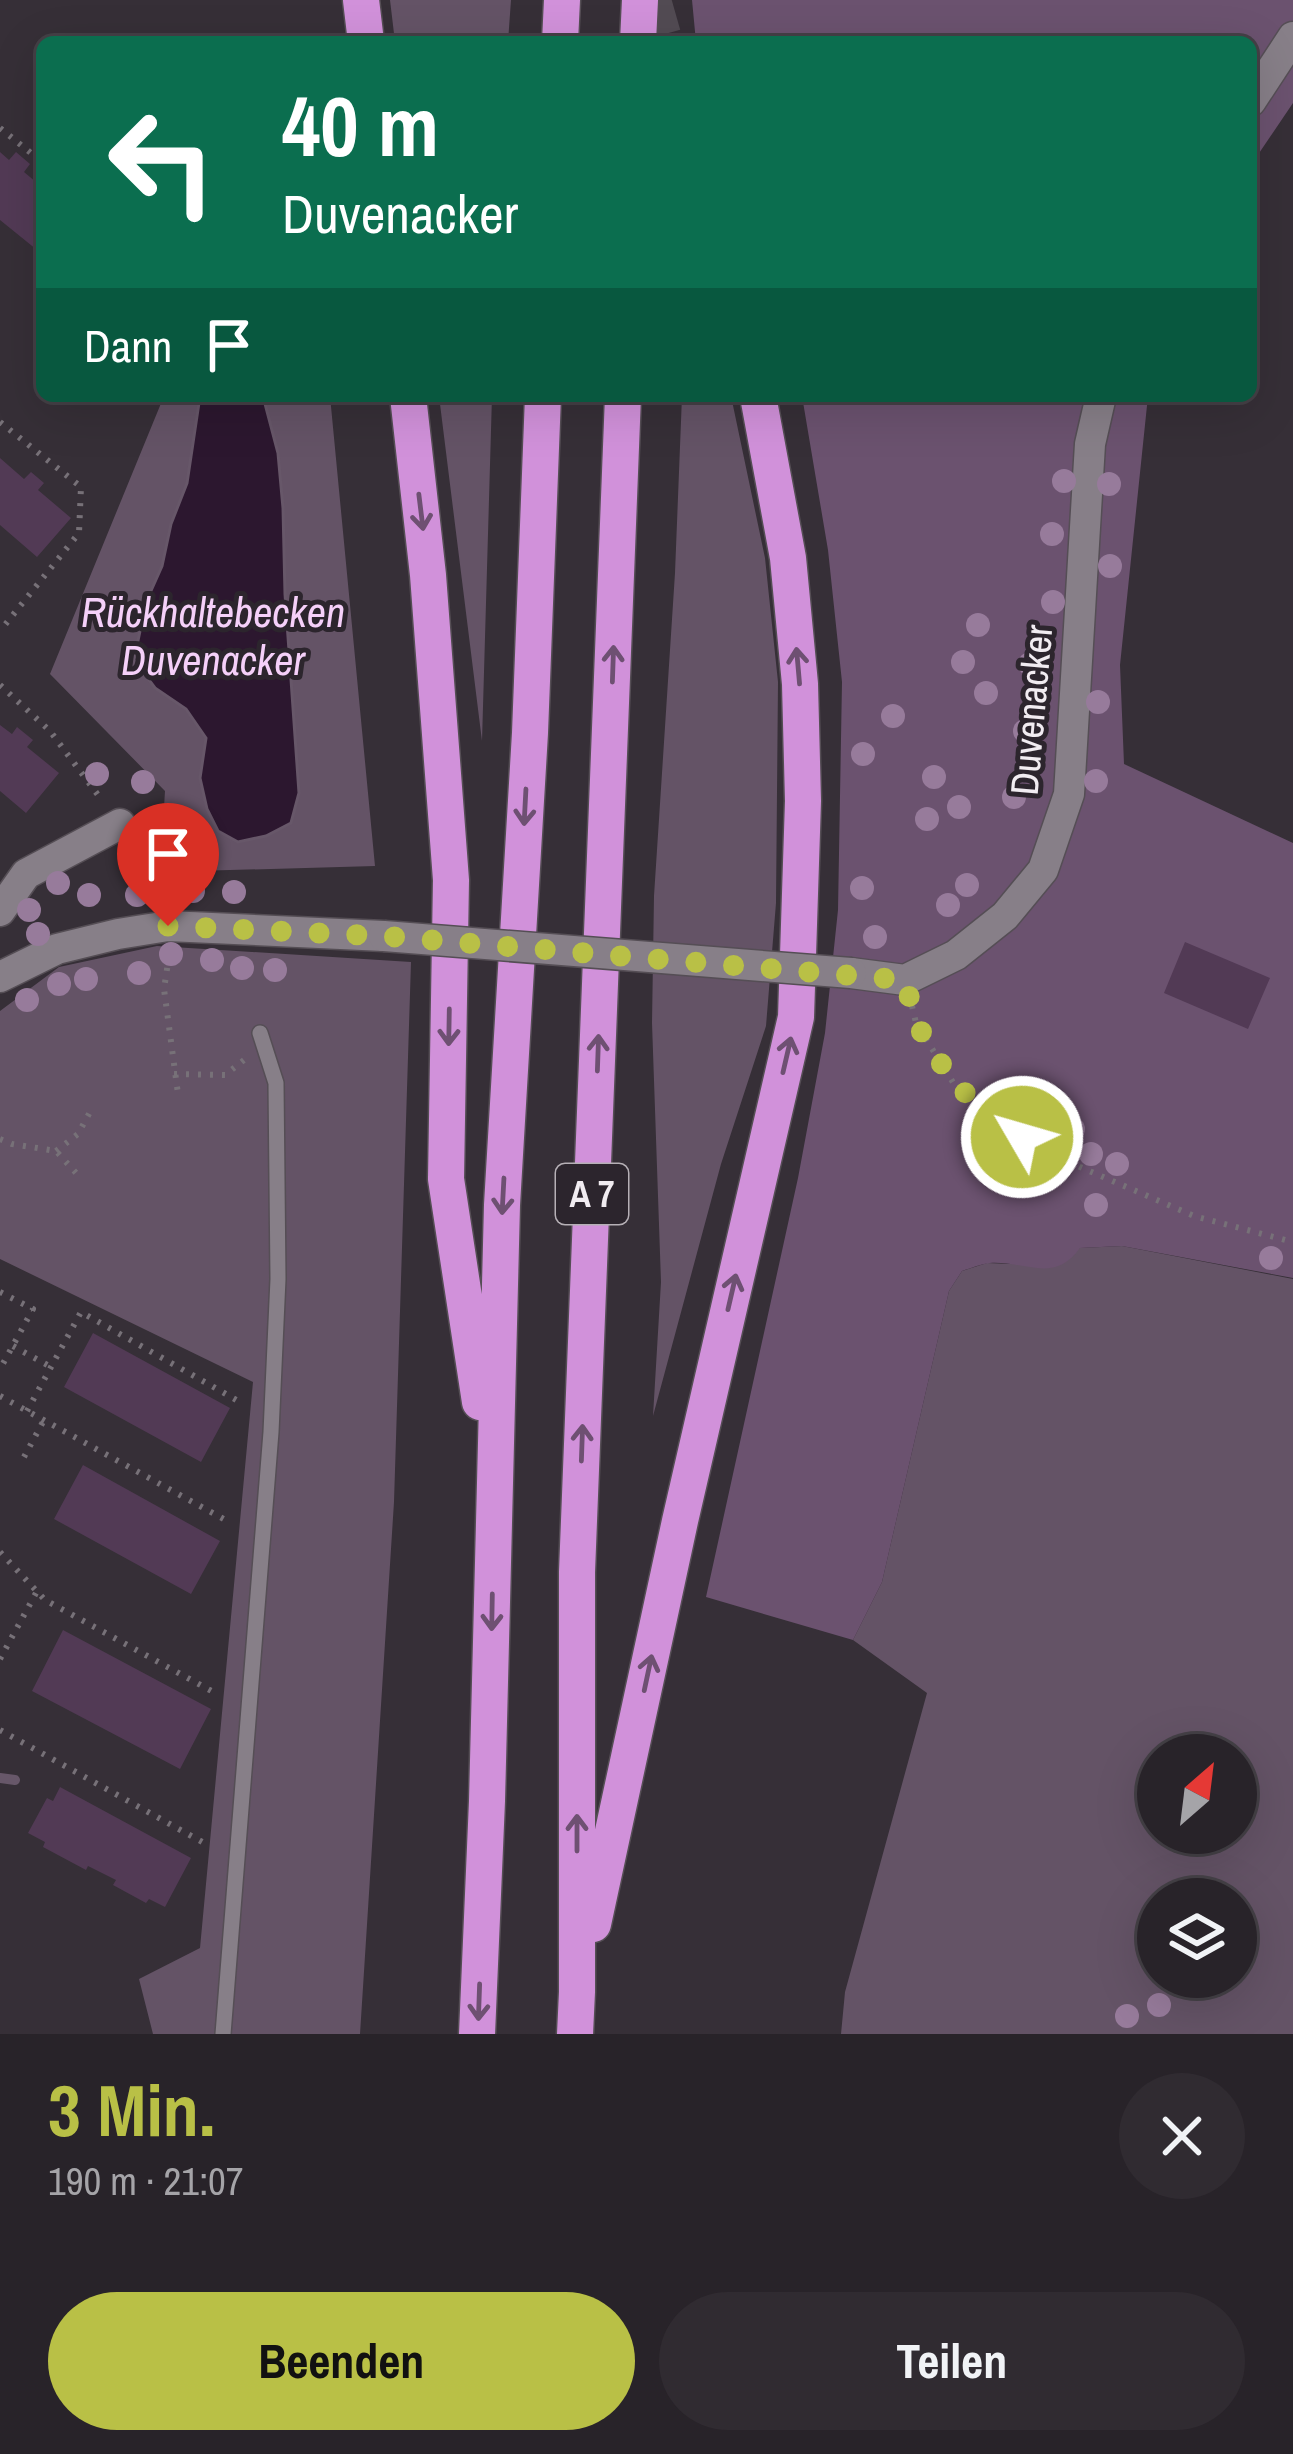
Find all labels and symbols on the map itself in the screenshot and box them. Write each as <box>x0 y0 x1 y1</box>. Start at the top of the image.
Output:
one-way arrow <box>411 492 433 531</box>
water label: Rückhaltebecken Duvenacker <box>81 584 345 688</box>
street label: Duvenacker <box>998 622 1064 797</box>
one-way arrow <box>602 645 625 684</box>
one-way arrow <box>786 647 809 686</box>
one-way arrow <box>514 787 537 826</box>
pin <box>117 803 219 926</box>
one-way arrow <box>437 1007 460 1046</box>
one-way arrow <box>587 1034 610 1073</box>
one-way arrow <box>777 1036 799 1074</box>
position arrow <box>959 1074 1085 1200</box>
road number: A 7 <box>556 1164 628 1224</box>
one-way arrow <box>491 1176 514 1215</box>
one-way arrow <box>722 1273 744 1311</box>
one-way arrow <box>571 1424 594 1463</box>
one-way arrow <box>480 1592 503 1631</box>
one-way arrow <box>638 1654 661 1692</box>
north arrow <box>1137 1734 1257 1854</box>
one-way arrow <box>566 1814 588 1853</box>
one-way arrow <box>467 1982 490 2021</box>

